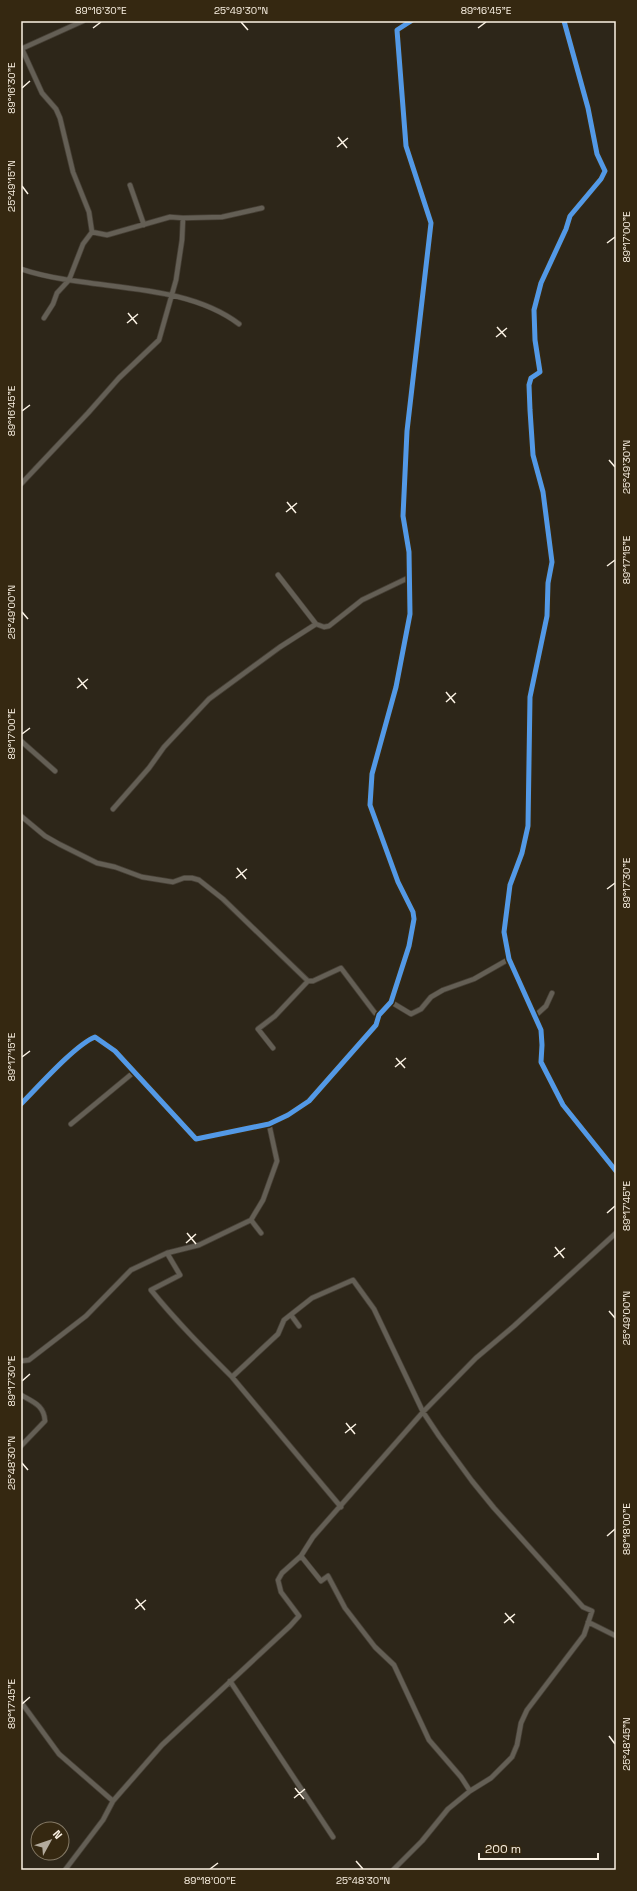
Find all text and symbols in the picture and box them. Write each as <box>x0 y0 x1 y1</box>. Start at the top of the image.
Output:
text: 89°16'30"E <box>75 4 127 17</box>
text: 25°49'30"N <box>214 4 268 17</box>
text: 89°16'45"E <box>461 4 512 17</box>
text: 89°16'30"E <box>5 62 18 114</box>
text: 25°49'15"N <box>5 160 18 212</box>
text: 89°17'00"E <box>620 211 633 263</box>
text: 89°16'45"E <box>5 385 18 436</box>
text: 25°49'30"N <box>620 440 633 494</box>
text: 89°17'15"E <box>620 535 633 584</box>
text: 25°49'00"N <box>5 585 18 639</box>
text: 89°17'00"E <box>5 708 18 760</box>
text: 89°17'30"E <box>620 857 633 908</box>
text: 89°17'15"E <box>5 1032 18 1081</box>
text: 89°17'45"E <box>620 1181 633 1231</box>
text: 25°49'00"N <box>620 1291 633 1345</box>
text: 89°17'30"E <box>5 1355 18 1406</box>
text: 25°48'30"N <box>5 1436 18 1490</box>
text: 89°18'00"E <box>620 1503 633 1555</box>
text: 89°17'45"E <box>5 1679 18 1729</box>
text: 25°48'45"N <box>620 1717 633 1771</box>
north arrow <box>30 1821 70 1861</box>
text: N <box>50 1827 65 1842</box>
scale bar <box>479 1835 598 1861</box>
text: 200 m <box>485 1841 521 1857</box>
text: 89°18'00"E <box>184 1874 236 1887</box>
text: 25°48'30"N <box>336 1874 390 1887</box>

